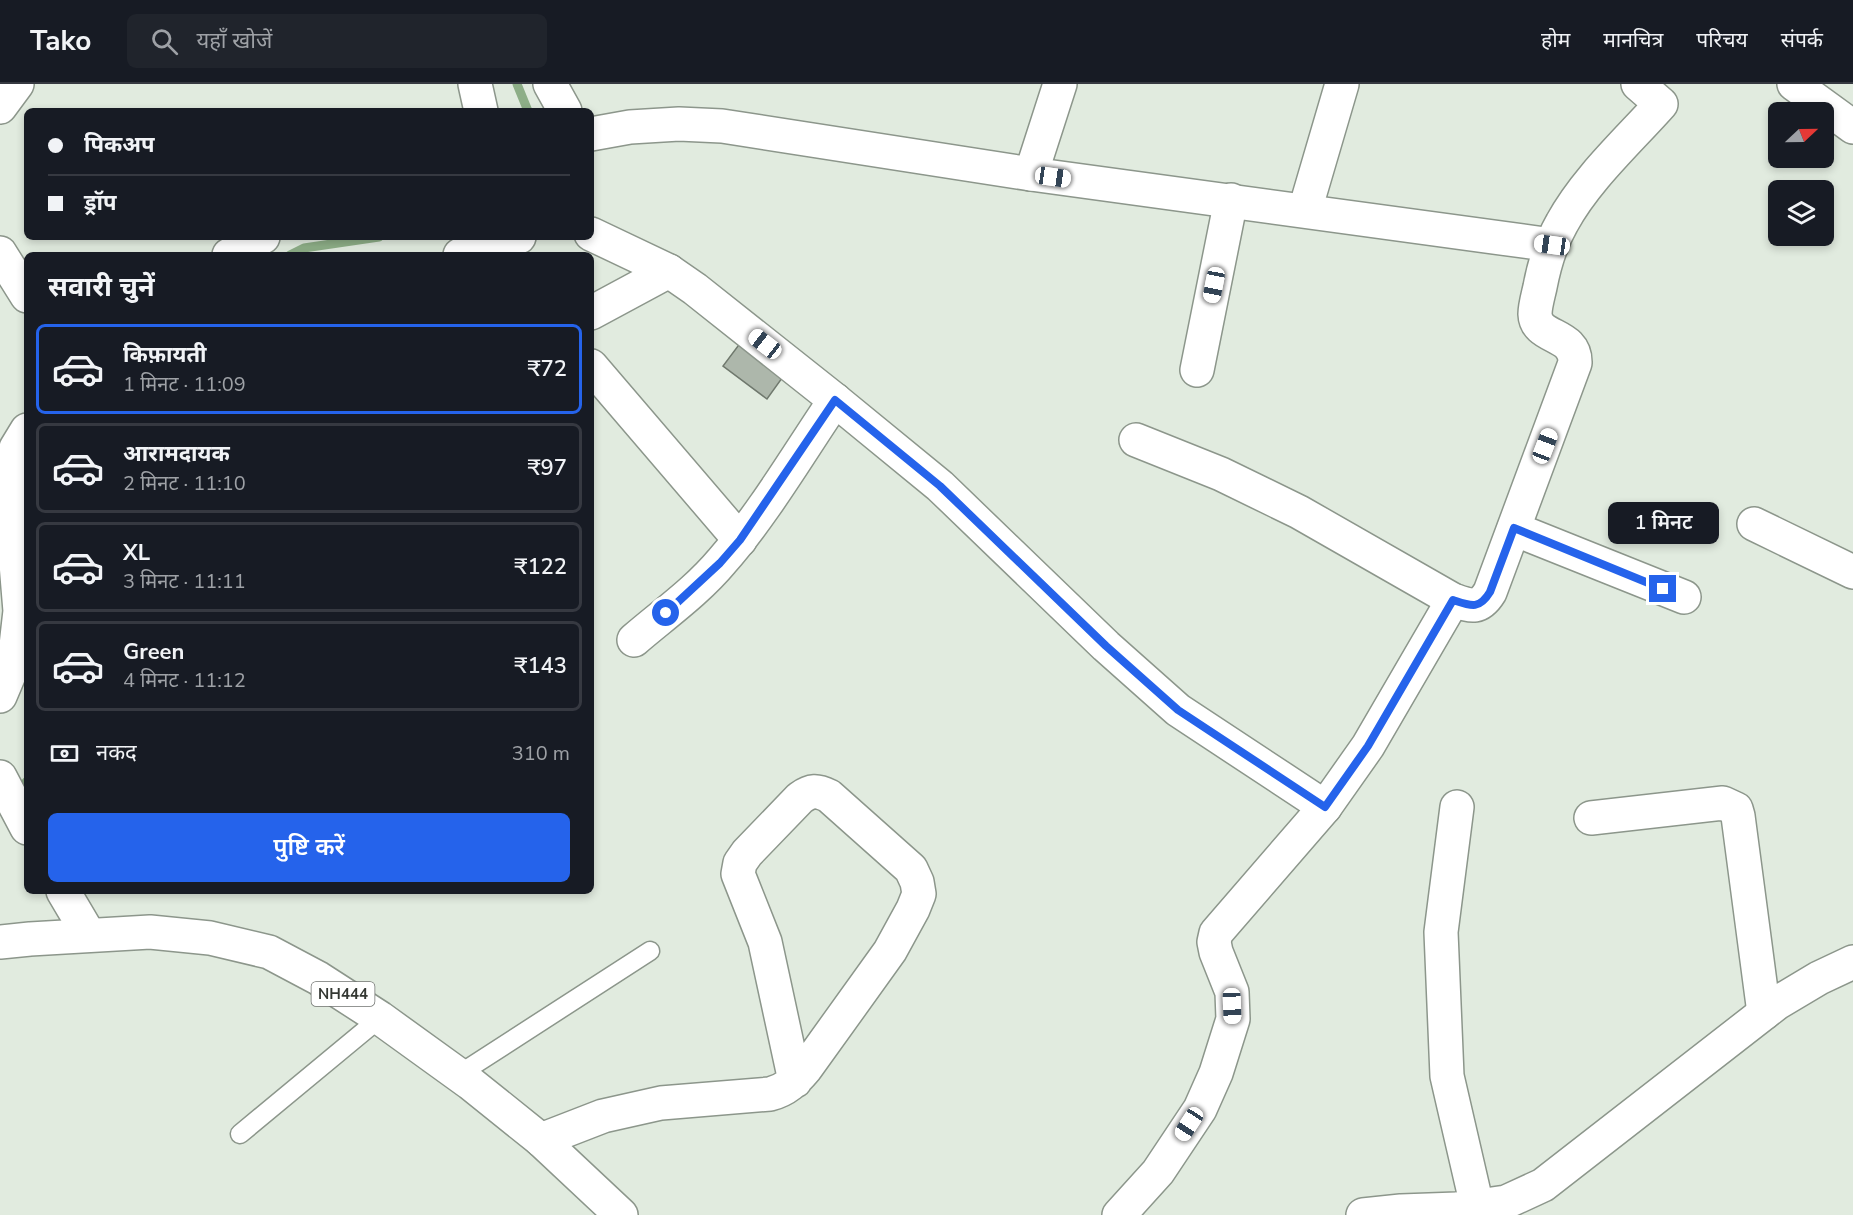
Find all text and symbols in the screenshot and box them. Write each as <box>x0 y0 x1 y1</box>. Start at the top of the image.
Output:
search box <box>127 14 547 68</box>
text: Tako <box>30 22 91 60</box>
icon: search <box>148 25 181 58</box>
text: यहाँ खोजें <box>196 26 272 56</box>
text: होम <box>1541 26 1570 54</box>
text: मानचित्र <box>1603 26 1663 54</box>
text: परिचय <box>1696 26 1748 54</box>
text: संपर्क <box>1781 26 1823 54</box>
north arrow <box>1768 102 1834 168</box>
map controls <box>1768 102 1834 246</box>
text: पिकअप <box>84 130 155 160</box>
car <box>1034 166 1072 188</box>
button: layers <box>1768 180 1834 246</box>
text: ड्रॉप <box>84 188 117 218</box>
car <box>1533 234 1571 256</box>
car <box>1202 266 1226 304</box>
text: सवारी चुनें <box>48 269 155 306</box>
car <box>745 326 785 362</box>
text: किफ़ायती <box>123 340 207 370</box>
icon: car <box>51 342 105 396</box>
text: ₹72 <box>527 354 567 384</box>
text: 1 मिनट · 11:09 <box>123 371 246 398</box>
car <box>1530 426 1560 466</box>
text: आरामदायक <box>123 439 230 469</box>
icon: car <box>51 441 105 495</box>
text: ₹97 <box>527 453 567 483</box>
text: 2 मिनट · 11:10 <box>123 470 246 497</box>
callout: 1 मिनट <box>1608 502 1718 544</box>
text: 1 मिनट <box>1635 509 1692 536</box>
text: XL <box>123 538 150 568</box>
icon: car <box>51 540 105 594</box>
text: ₹122 <box>514 552 567 582</box>
text: 3 मिनट · 11:11 <box>123 568 246 595</box>
route end <box>1649 575 1676 602</box>
route start <box>652 599 679 626</box>
text: Green <box>123 637 184 667</box>
icon: car <box>51 639 105 693</box>
text: ₹143 <box>514 651 567 681</box>
text: 4 मिनट · 11:12 <box>123 667 246 694</box>
icon: cash <box>48 737 81 770</box>
text: नकद <box>96 738 137 768</box>
text: 310 m <box>512 740 570 767</box>
button: पुष्टि करें <box>48 813 570 882</box>
road number: NH444 <box>312 982 374 1006</box>
car <box>1222 988 1242 1024</box>
car <box>1172 1104 1206 1144</box>

